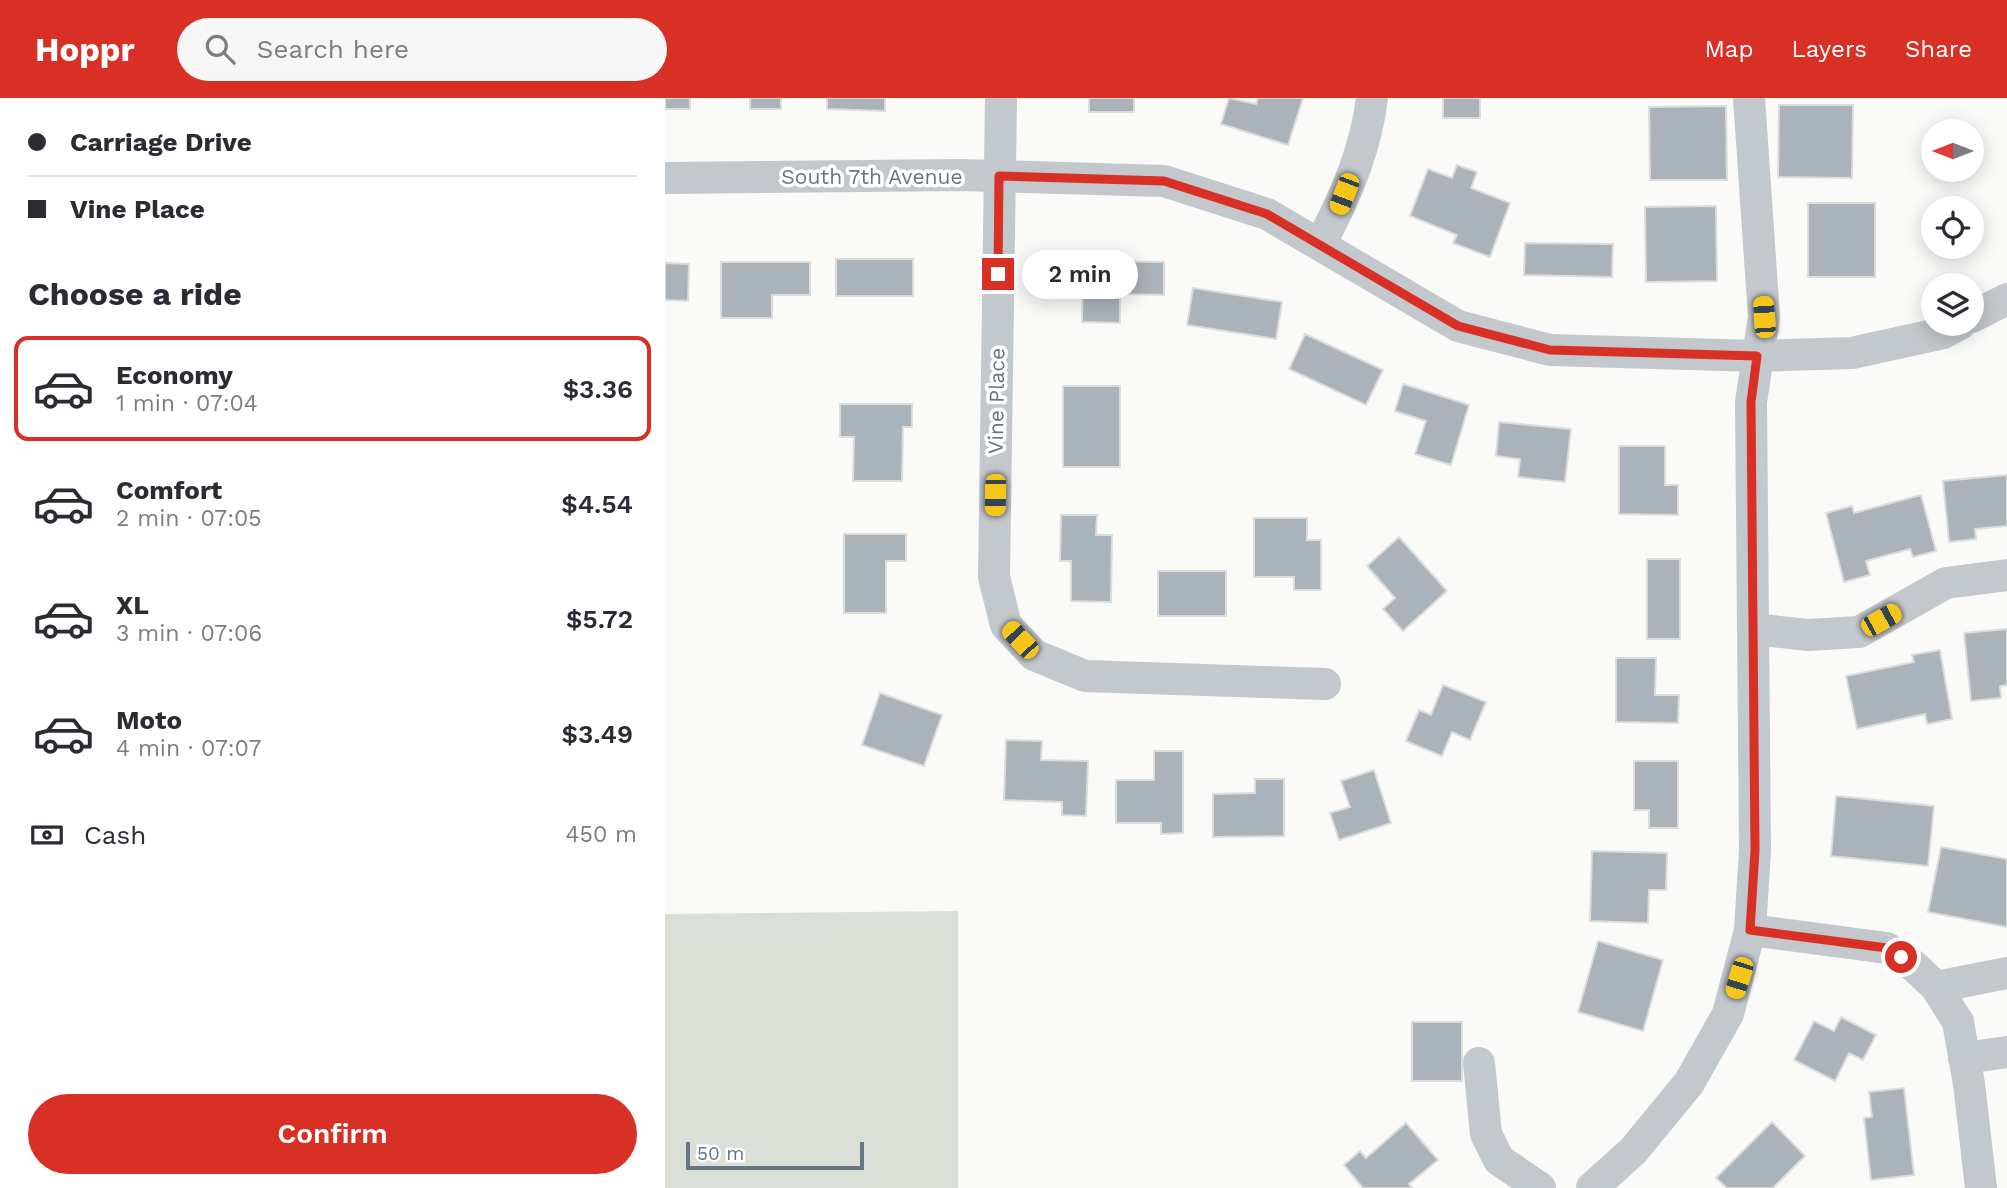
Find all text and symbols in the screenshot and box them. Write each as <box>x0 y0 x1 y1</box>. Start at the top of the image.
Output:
search box <box>177 18 667 81</box>
text: Hoppr <box>35 30 135 69</box>
icon: search <box>201 30 239 68</box>
text: Search here <box>257 34 409 64</box>
text: Map <box>1705 35 1753 63</box>
text: Layers <box>1791 35 1867 63</box>
text: Share <box>1905 35 1972 63</box>
north arrow <box>1921 119 1985 182</box>
map controls <box>1921 119 1984 336</box>
text: Carriage Drive <box>70 127 252 157</box>
street label: South 7th Avenue <box>781 164 963 189</box>
car <box>1327 171 1362 217</box>
text: Vine Place <box>70 194 205 224</box>
button: locate <box>1921 196 1984 259</box>
callout: 2 min <box>1023 250 1138 298</box>
route end <box>982 258 1014 290</box>
text: 2 min <box>1048 261 1112 288</box>
button: layers <box>1921 273 1984 336</box>
text: Choose a ride <box>28 275 242 313</box>
car <box>1753 295 1776 339</box>
street label: Vine Place <box>983 348 1009 454</box>
icon: car <box>32 357 95 420</box>
text: Economy <box>116 360 233 390</box>
text: $3.36 <box>563 374 633 404</box>
text: 1 min · 07:04 <box>116 390 258 417</box>
icon: car <box>32 472 95 535</box>
car <box>985 474 1006 516</box>
text: Comfort <box>116 475 222 505</box>
text: $4.54 <box>561 489 633 519</box>
text: 2 min · 07:05 <box>116 505 262 532</box>
icon: car <box>32 587 95 650</box>
text: XL <box>116 590 149 620</box>
car <box>1858 601 1905 639</box>
text: $5.72 <box>566 604 633 634</box>
car <box>998 617 1043 663</box>
text: 3 min · 07:06 <box>116 620 262 647</box>
icon: car <box>32 702 95 765</box>
text: Moto <box>116 705 182 735</box>
text: $3.49 <box>562 719 633 749</box>
text: 4 min · 07:07 <box>116 735 261 762</box>
icon: cash <box>28 816 66 854</box>
text: Cash <box>84 820 146 850</box>
text: 450 m <box>565 821 637 848</box>
route start <box>1885 941 1917 973</box>
car <box>1723 955 1756 1001</box>
button: Confirm <box>28 1094 637 1174</box>
scale bar <box>686 1139 865 1171</box>
text: 50 m <box>697 1142 744 1165</box>

